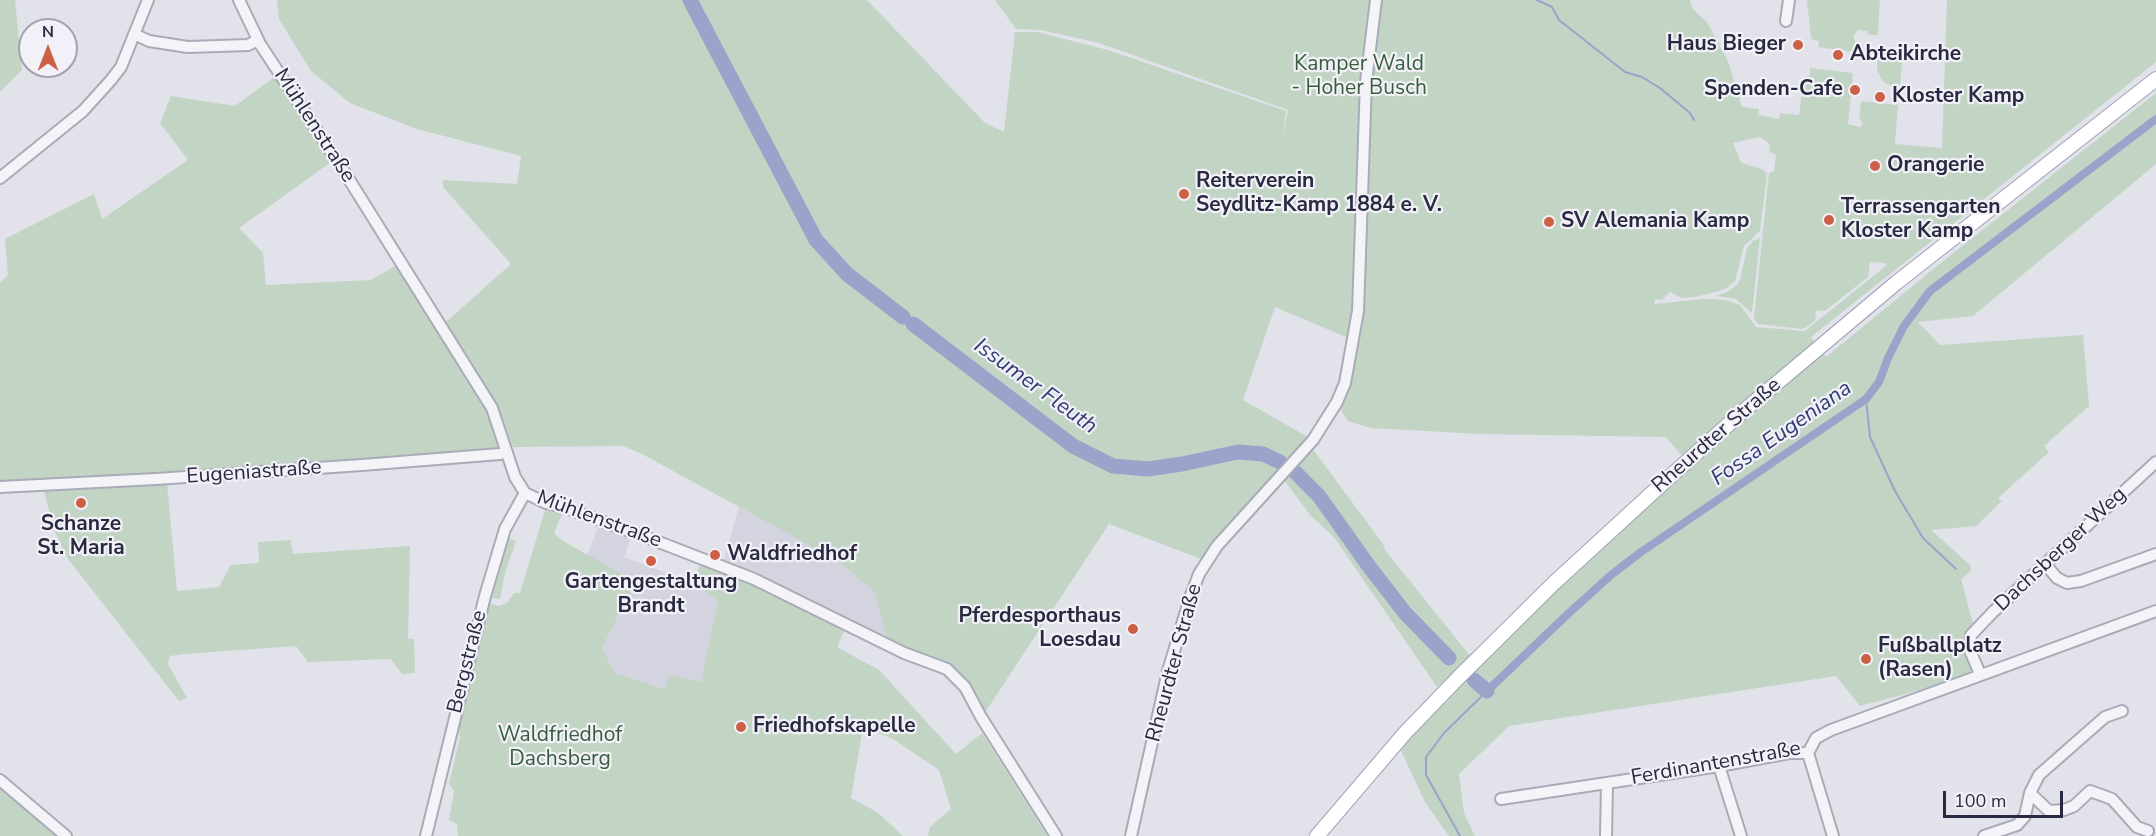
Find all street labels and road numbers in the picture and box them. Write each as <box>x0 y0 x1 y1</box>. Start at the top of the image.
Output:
street label: Mühlenstraße <box>268 64 360 188</box>
street label: Rheurdter Straße <box>1647 373 1787 499</box>
street label: Eugeniastraße <box>186 456 322 490</box>
street label: Dachsberger Weg <box>1990 482 2132 618</box>
street label: Mühlenstraße <box>533 486 665 554</box>
street label: Rheurdter Straße <box>1142 581 1208 745</box>
street label: Bergstraße <box>443 608 493 716</box>
street label: Ferdinantenstraße <box>1629 737 1803 791</box>

